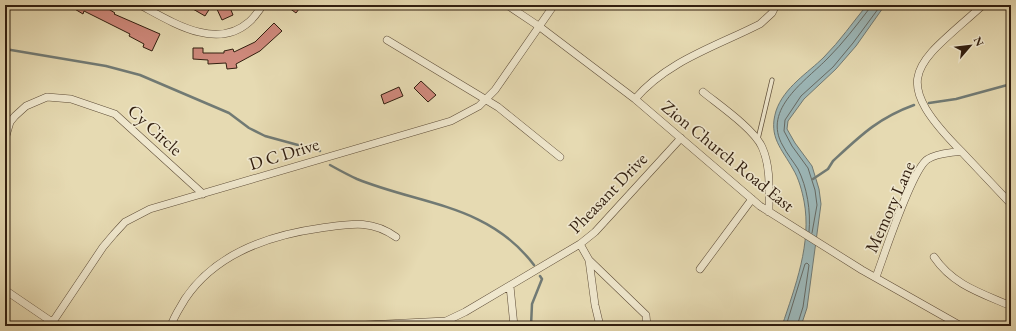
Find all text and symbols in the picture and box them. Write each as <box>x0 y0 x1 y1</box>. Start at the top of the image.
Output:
north arrow <box>950 26 990 66</box>
text: N <box>971 34 987 49</box>
street label: Zion Church Road East <box>657 95 800 217</box>
street label: Cy Circle <box>123 99 188 160</box>
street label: D C Drive <box>246 132 322 175</box>
street label: Pheasant Drive <box>563 147 652 238</box>
street label: Memory Lane <box>859 158 920 256</box>

